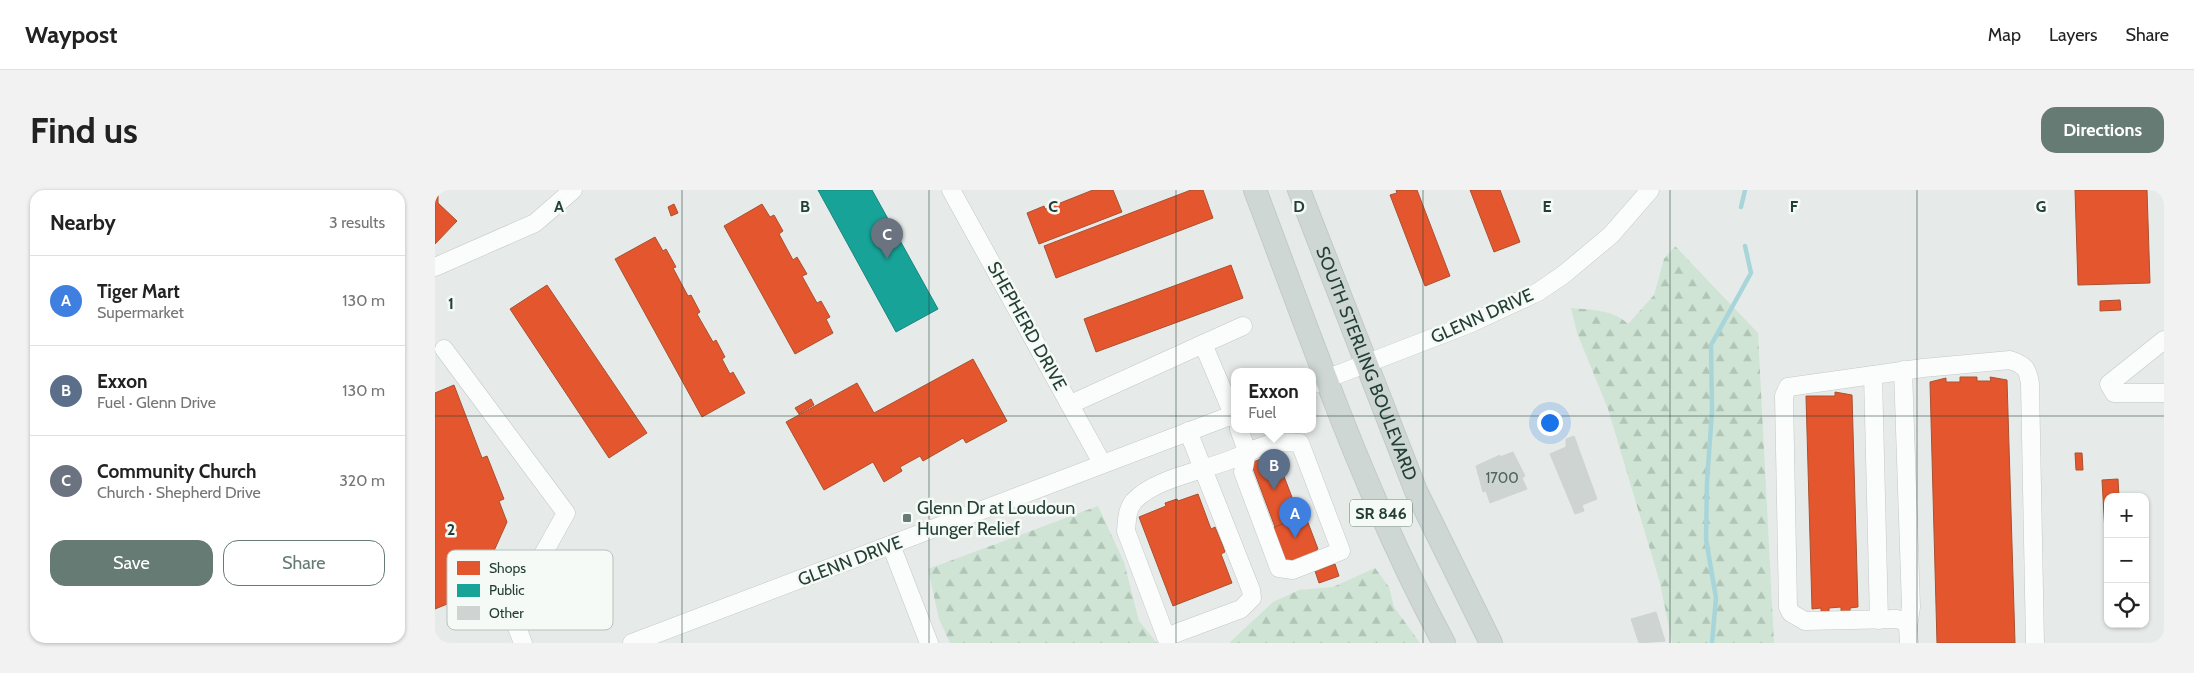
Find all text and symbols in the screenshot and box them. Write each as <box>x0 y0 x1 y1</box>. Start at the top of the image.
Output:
text: Waypost <box>25 20 117 49</box>
text: Map <box>1988 24 2021 46</box>
text: Layers <box>2049 24 2098 46</box>
text: Share <box>2126 24 2169 46</box>
button: Directions <box>2041 107 2164 153</box>
text: Find us <box>30 109 138 152</box>
text: A <box>554 197 564 216</box>
text: B <box>800 197 810 216</box>
text: C <box>1048 197 1058 216</box>
text: D <box>1293 197 1305 216</box>
text: E <box>1542 197 1552 216</box>
text: F <box>1790 197 1799 216</box>
text: G <box>2036 197 2046 216</box>
text: Nearby <box>50 210 116 235</box>
text: 3 results <box>329 213 385 232</box>
pin: C <box>871 218 903 259</box>
street label: SOUTH STERLING BOULEVARD <box>1311 243 1422 483</box>
street label: SHEPHERD DRIVE <box>983 258 1071 394</box>
text: Tiger Mart <box>97 280 180 303</box>
street label: GLENN DRIVE <box>1427 284 1537 348</box>
text: A <box>61 291 71 310</box>
text: 130 m <box>342 291 385 310</box>
text: 1 <box>448 294 454 313</box>
text: Supermarket <box>97 303 184 322</box>
popup <box>1231 368 1316 433</box>
text: Exxon <box>97 370 147 393</box>
text: Exxon <box>1248 380 1299 403</box>
text: B <box>61 381 71 400</box>
text: 130 m <box>342 381 385 400</box>
text: Fuel · Glenn Drive <box>97 393 216 412</box>
text: Fuel <box>1248 403 1276 422</box>
your location <box>1537 410 1563 436</box>
pin: B <box>1258 449 1290 490</box>
text: Community Church <box>97 460 256 483</box>
house number: 1700 <box>1485 469 1519 487</box>
text: C <box>61 471 71 490</box>
text: 320 m <box>339 471 385 490</box>
text: Church · Shepherd Drive <box>97 483 261 502</box>
map controls <box>2104 493 2149 628</box>
button: + <box>2104 493 2149 538</box>
place label: Glenn Dr at Loudoun Hunger Relief <box>917 497 1075 540</box>
pin: A <box>1279 497 1311 538</box>
road number: SR 846 <box>1350 499 1412 526</box>
marker: Glenn Dr at Loudoun Hunger Relief <box>901 512 913 524</box>
text: 2 <box>447 520 455 539</box>
street label: GLENN DRIVE <box>795 531 905 591</box>
button: − <box>2104 538 2149 583</box>
button: Save <box>50 540 213 586</box>
button: Share <box>223 540 385 586</box>
legend <box>447 550 613 630</box>
text: Shops <box>489 559 526 577</box>
text: Public <box>489 581 525 599</box>
button: locate <box>2104 583 2149 628</box>
text: Other <box>489 604 524 622</box>

